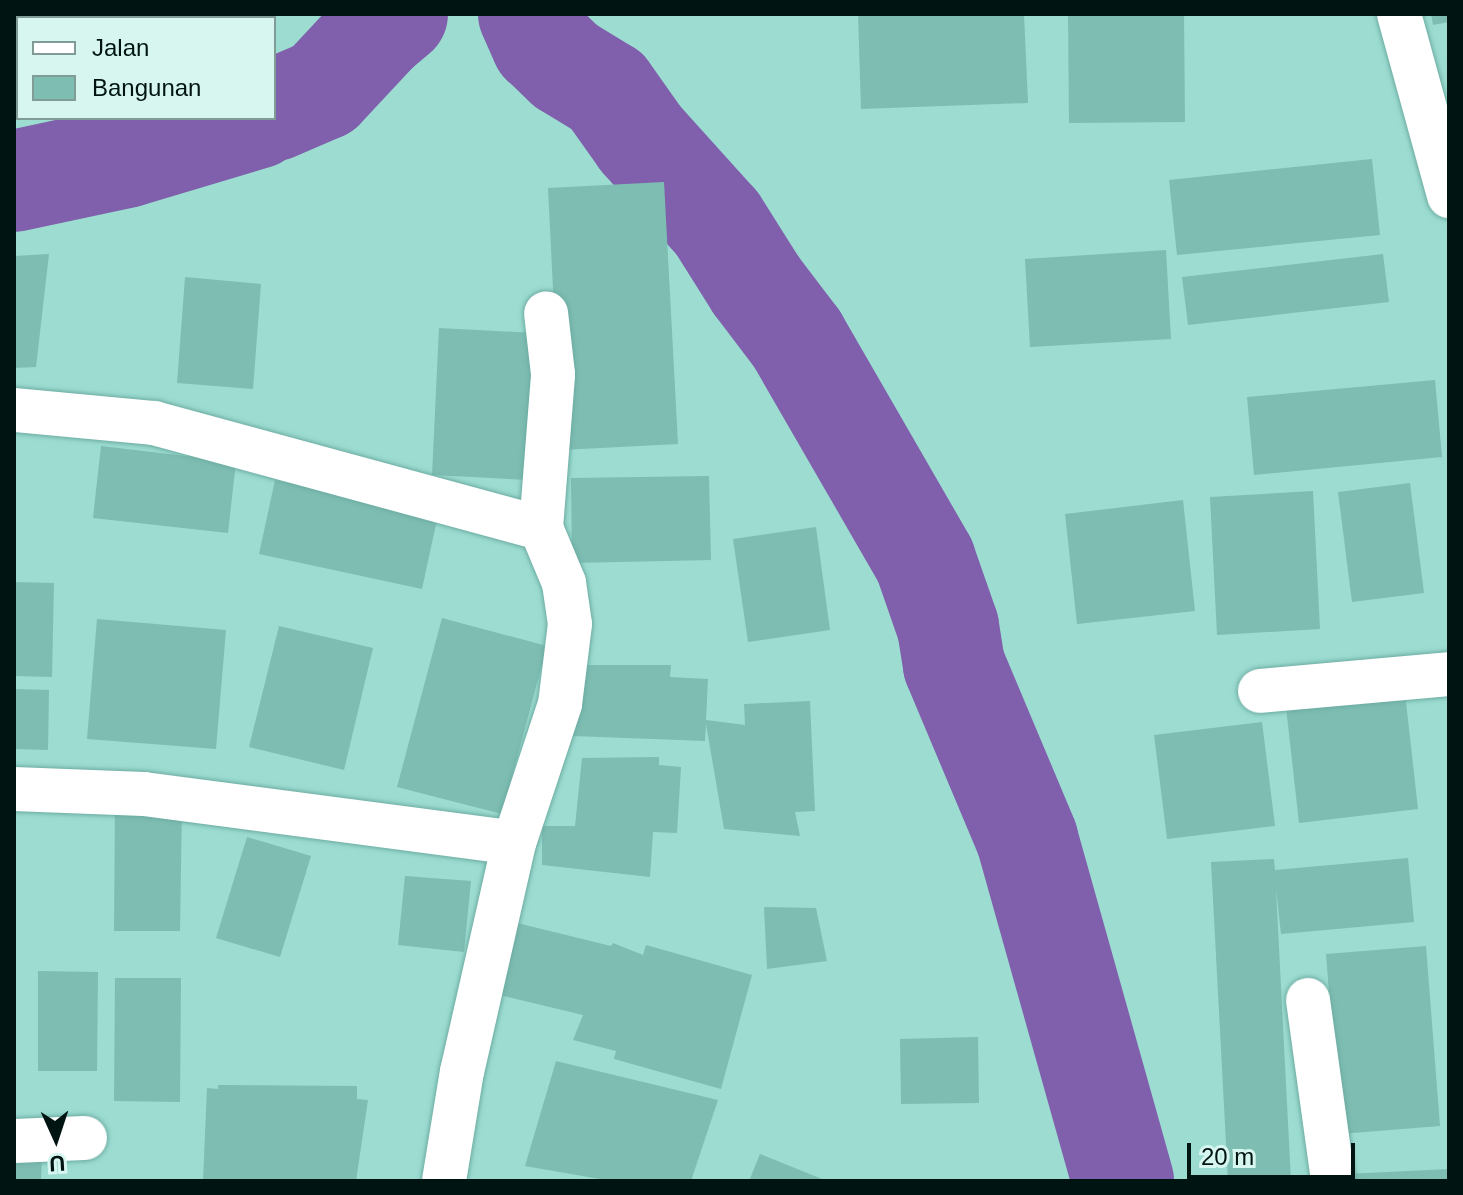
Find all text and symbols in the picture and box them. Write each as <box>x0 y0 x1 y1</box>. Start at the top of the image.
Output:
legend <box>16 16 276 120</box>
text: Jalan <box>92 34 149 61</box>
text: Bangunan <box>92 74 201 101</box>
north arrow <box>16 1099 96 1179</box>
scale bar <box>1191 1127 1359 1177</box>
text: 20 m <box>1201 1143 1254 1170</box>
text: U <box>49 1151 66 1176</box>

